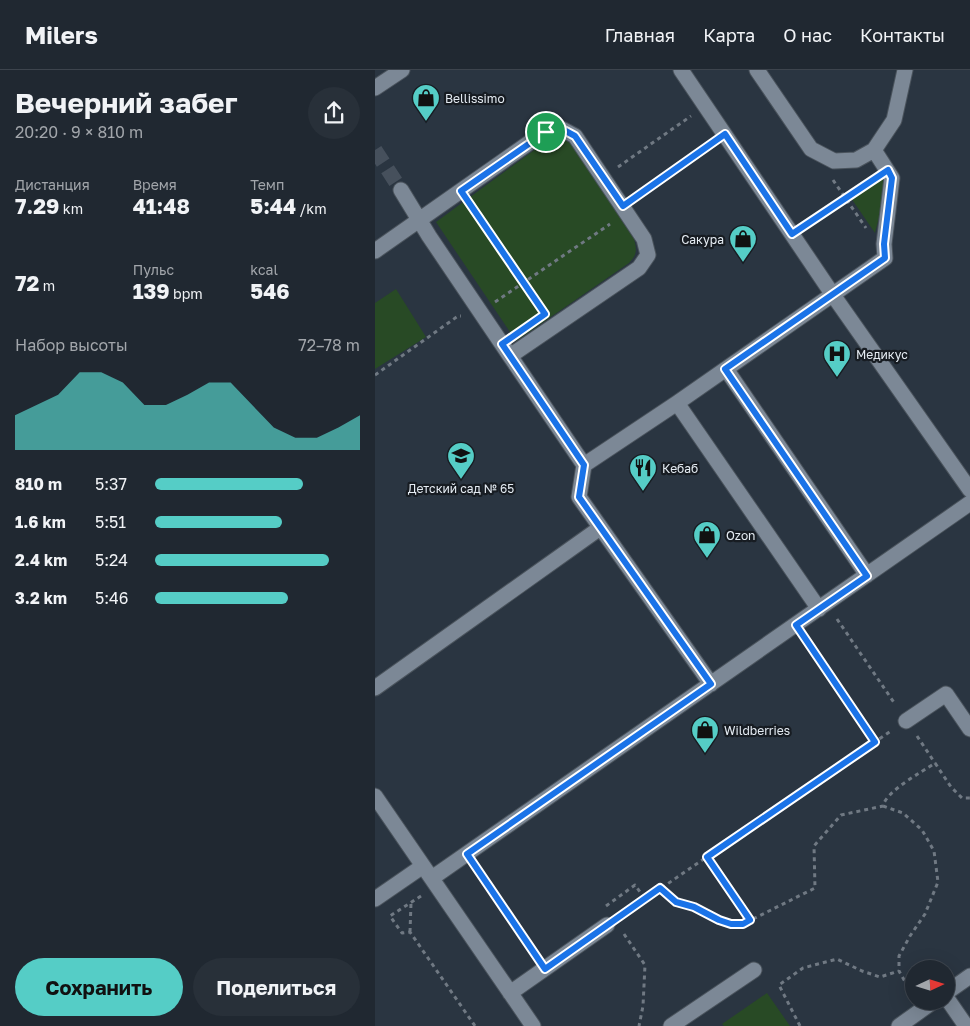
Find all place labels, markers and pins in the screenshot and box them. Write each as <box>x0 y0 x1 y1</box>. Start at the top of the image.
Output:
shop icon: Bellissimo <box>411 83 441 122</box>
place label: Bellissimo <box>445 91 505 106</box>
pin <box>525 111 567 153</box>
shop icon: Сакура <box>728 224 758 263</box>
place label: Сакура <box>681 232 724 247</box>
hospital icon: Медикус <box>822 339 852 378</box>
place label: Медикус <box>856 347 908 362</box>
school or university icon: Детский сад № 65 <box>446 441 476 480</box>
restaurant icon: Кебаб <box>628 453 658 492</box>
place label: Кебаб <box>662 461 698 476</box>
place label: Детский сад № 65 <box>408 481 514 496</box>
shop icon: Ozon <box>692 520 722 559</box>
place label: Ozon <box>726 528 755 543</box>
shop icon: Wildberries <box>690 715 720 754</box>
place label: Wildberries <box>724 723 790 738</box>

